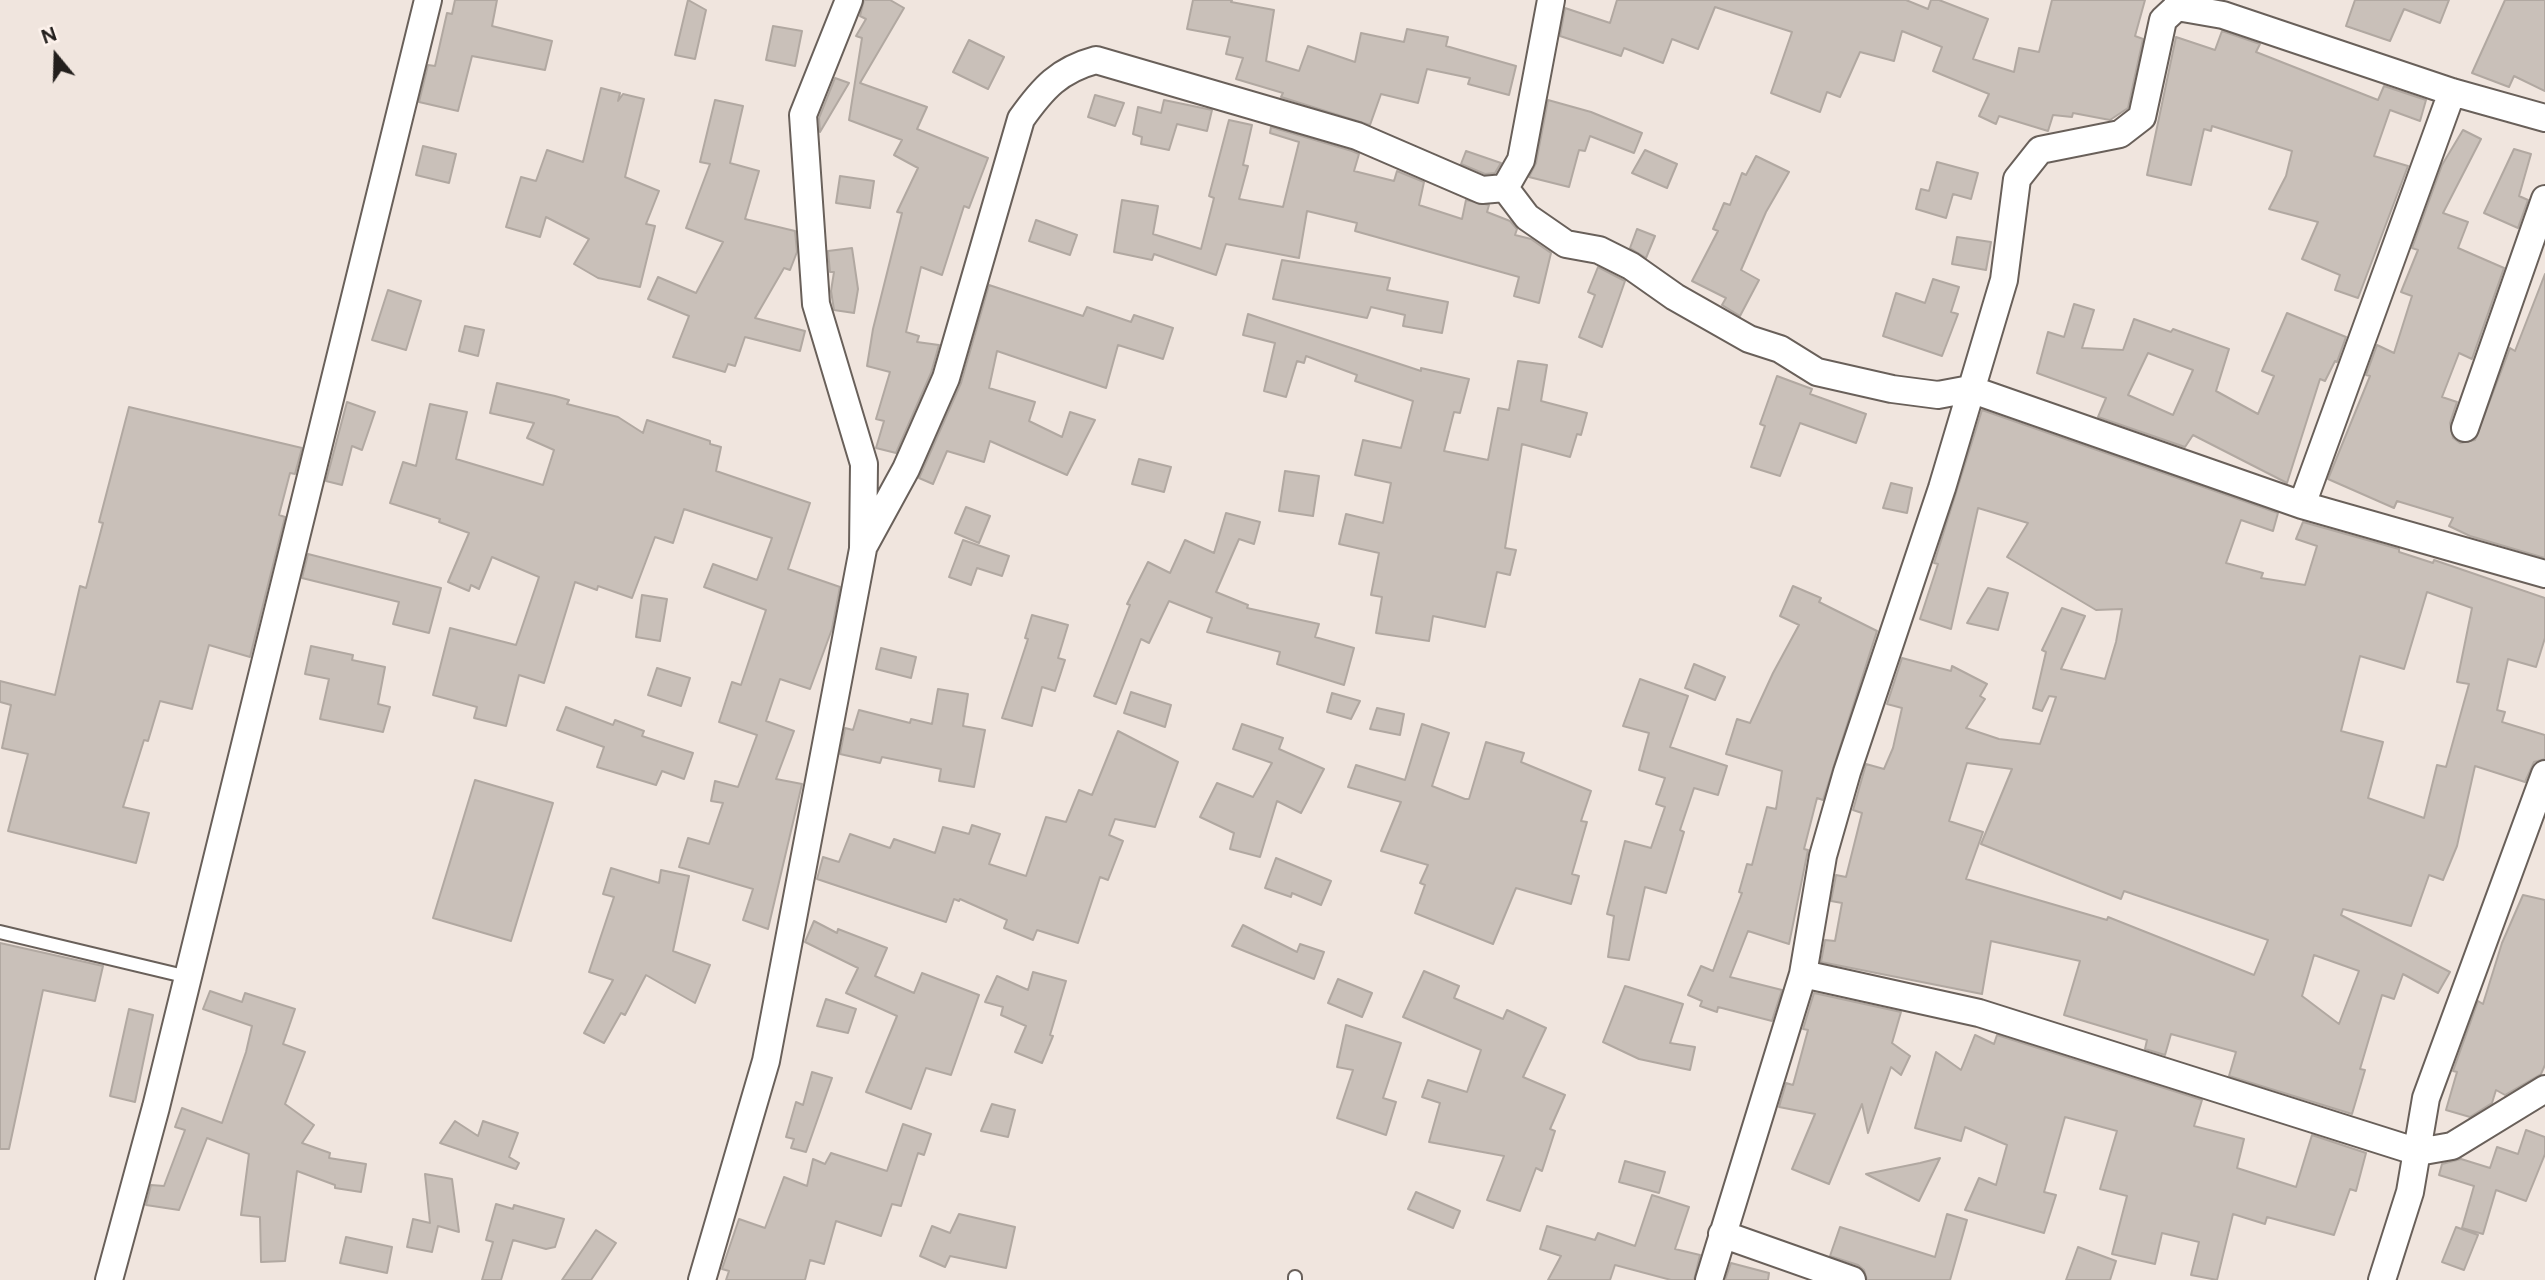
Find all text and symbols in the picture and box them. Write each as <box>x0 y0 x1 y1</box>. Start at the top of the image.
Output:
north arrow <box>21 21 91 91</box>
text: N <box>38 22 60 49</box>

